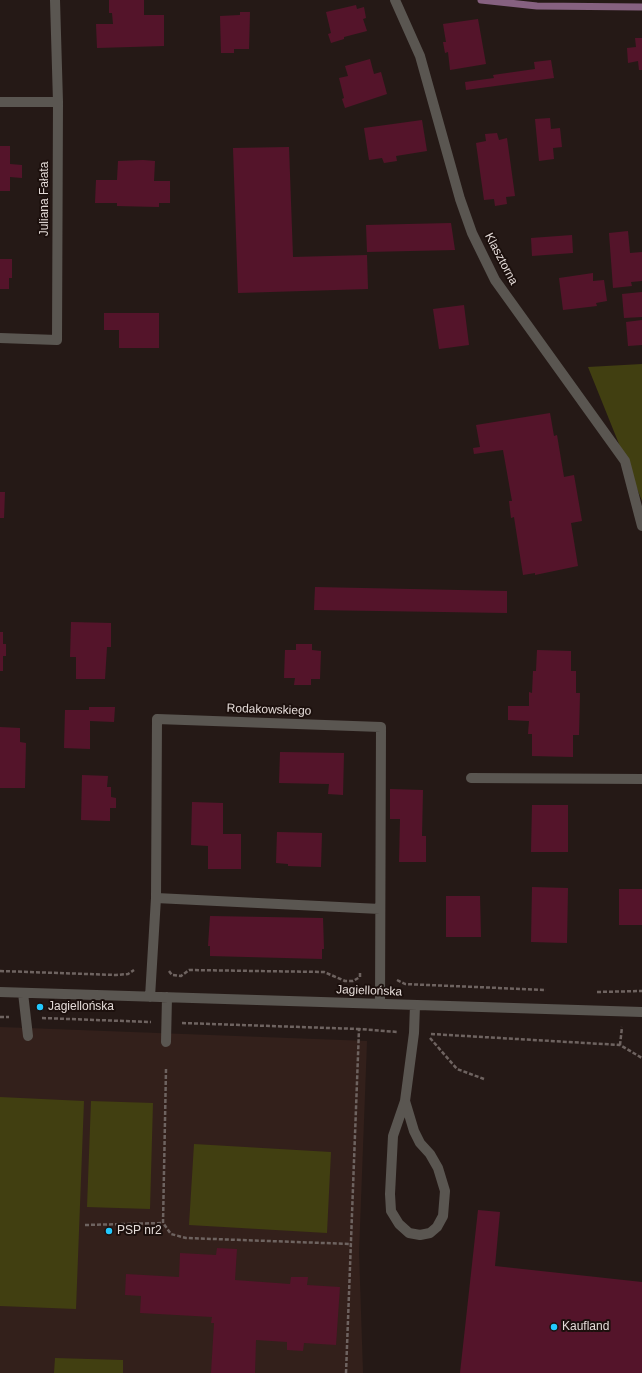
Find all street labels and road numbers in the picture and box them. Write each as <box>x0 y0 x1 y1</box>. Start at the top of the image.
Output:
street label: Juliana Fałata <box>38 162 52 236</box>
street label: Klasztorna <box>481 231 521 287</box>
street label: Rodakowskiego <box>226 701 312 719</box>
street label: Jagiellońska <box>336 983 402 999</box>

